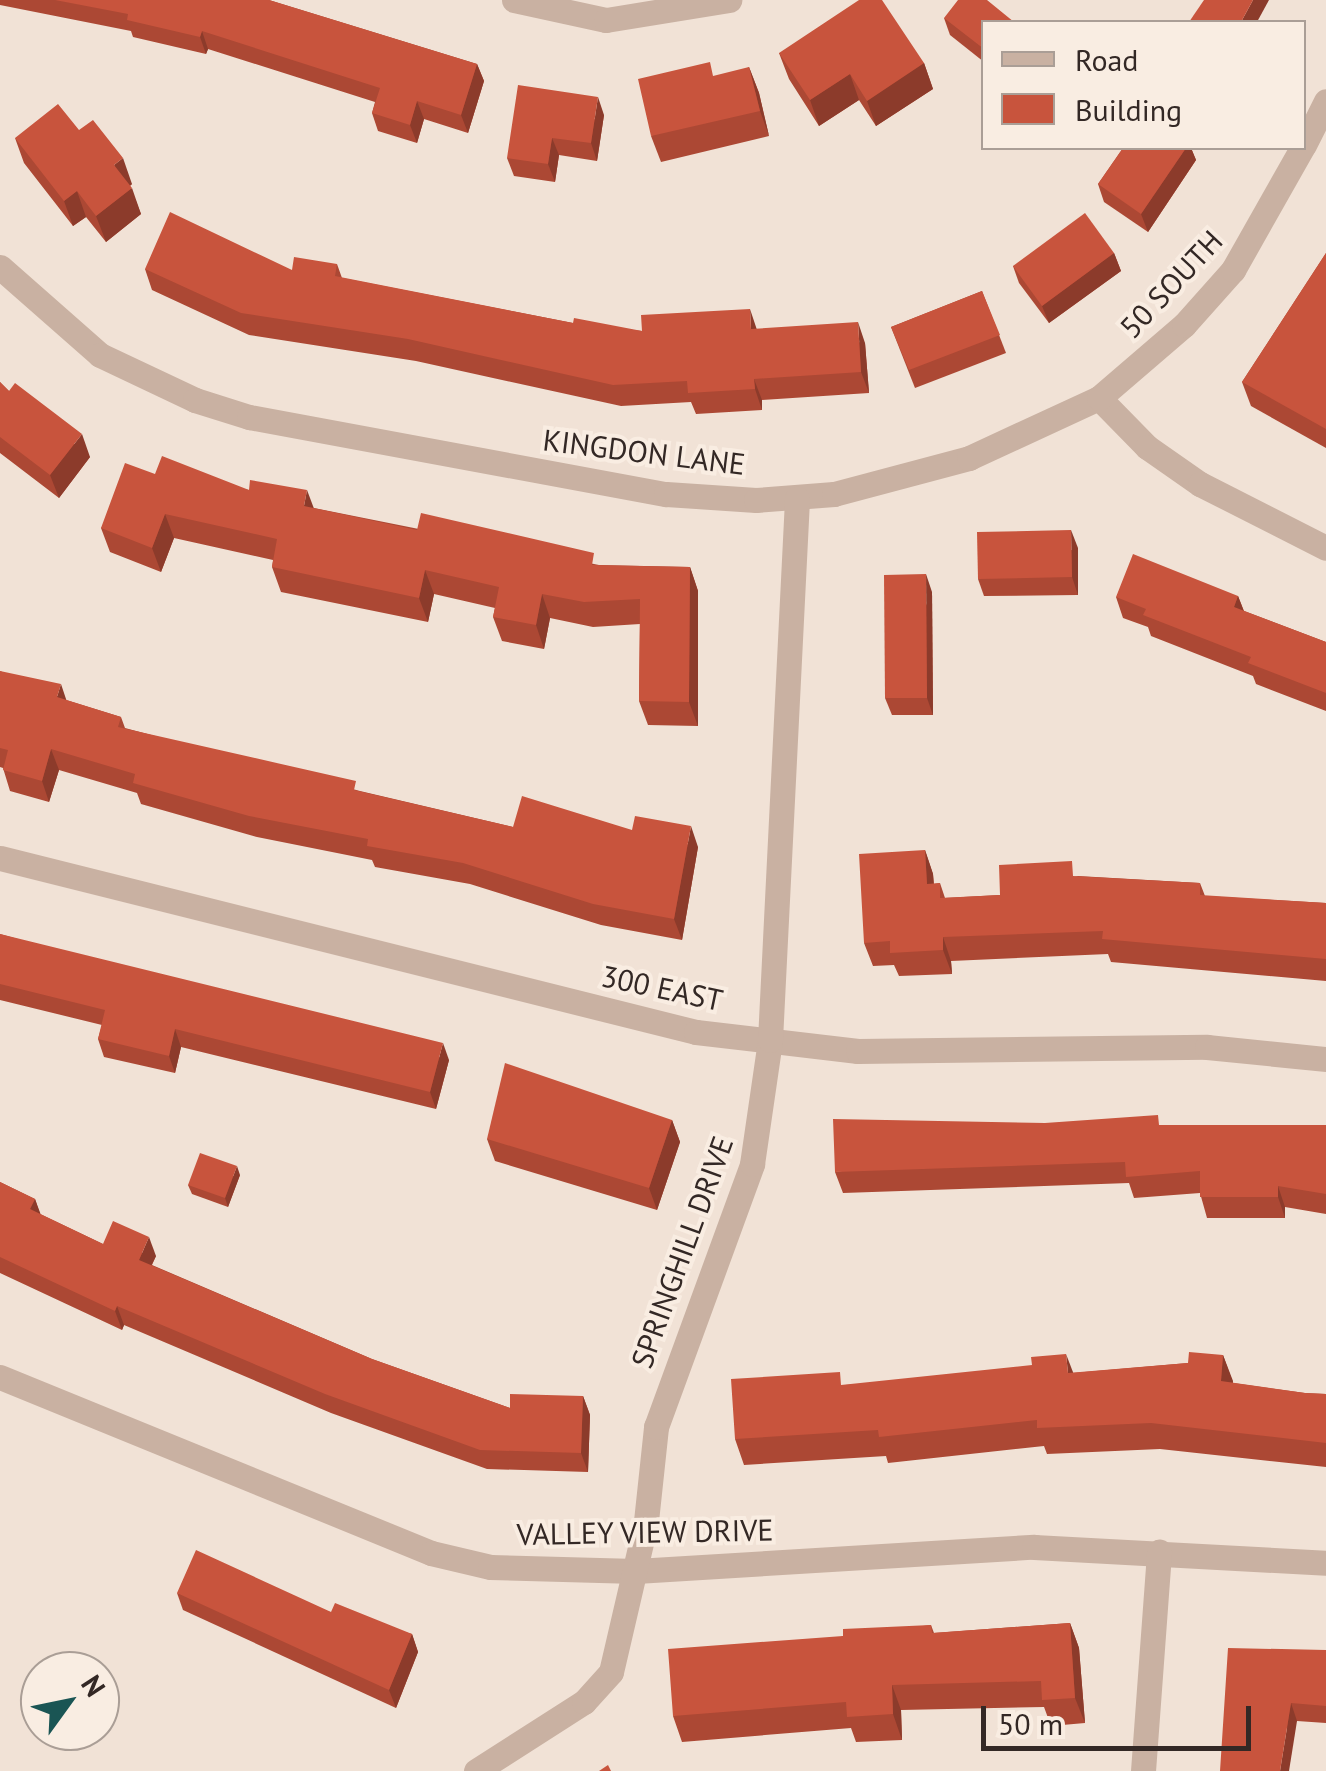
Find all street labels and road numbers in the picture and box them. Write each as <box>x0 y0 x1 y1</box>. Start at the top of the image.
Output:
street label: 50 SOUTH <box>1112 223 1230 345</box>
street label: KINGDON LANE <box>541 422 747 482</box>
street label: 300 EAST <box>598 958 726 1018</box>
street label: SPRINGHILL DRIVE <box>623 1131 741 1373</box>
street label: VALLEY VIEW DRIVE <box>515 1512 775 1552</box>

